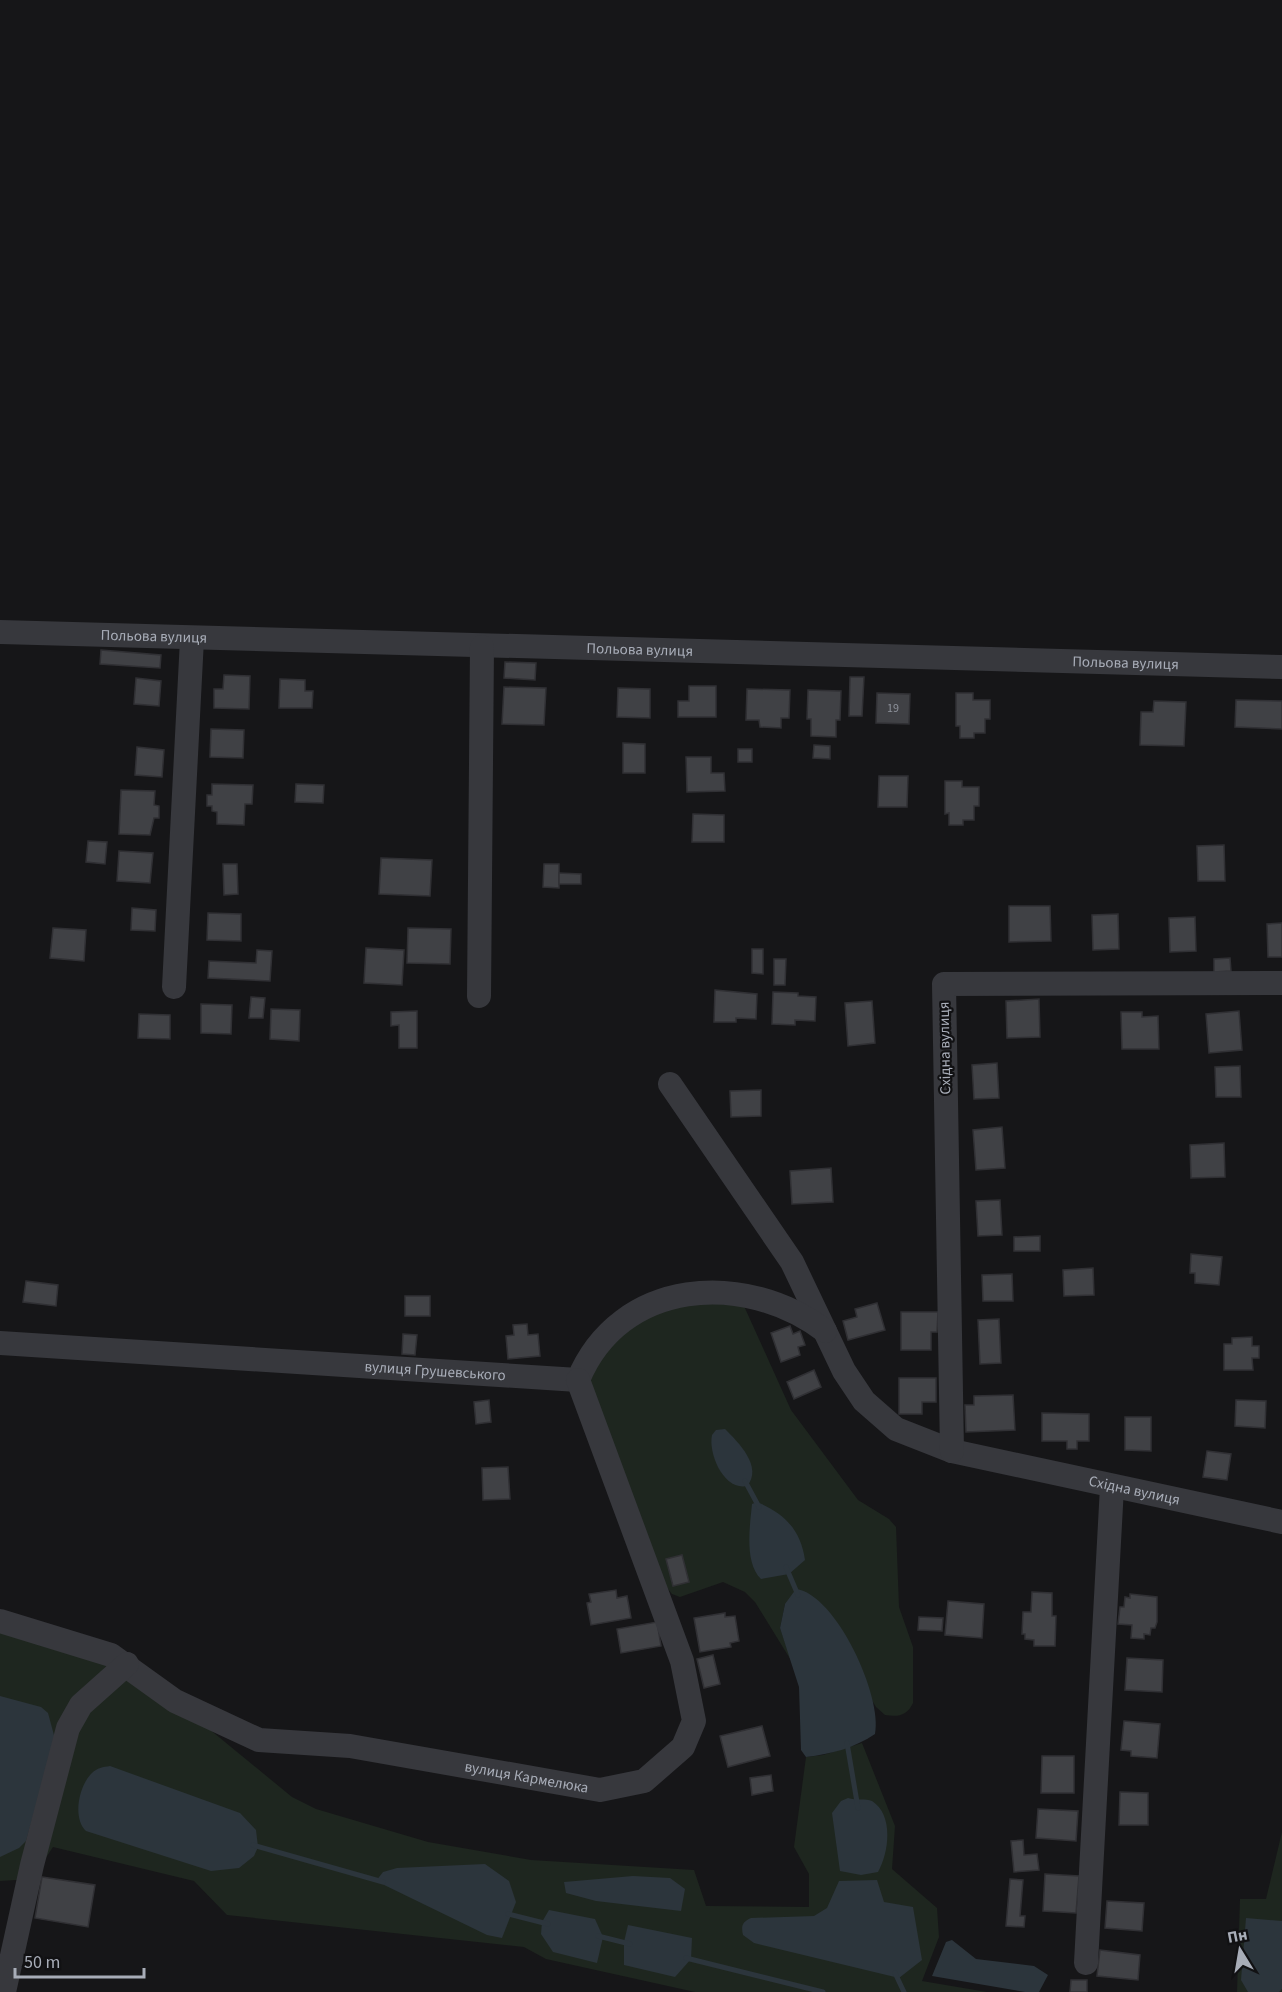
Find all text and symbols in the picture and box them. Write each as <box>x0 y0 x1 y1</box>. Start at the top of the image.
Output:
street label: Польова вулиця <box>100 624 207 648</box>
street label: Польова вулиця <box>586 638 693 661</box>
street label: Польова вулиця <box>1072 651 1179 675</box>
house number: 19 <box>887 700 899 717</box>
street label: Східна вулиця <box>934 1001 956 1095</box>
street label: вулиця Грушевського <box>364 1356 506 1386</box>
street label: Східна вулиця <box>1087 1470 1182 1510</box>
street label: вулиця Кармелюка <box>463 1756 590 1798</box>
north arrow <box>1210 1920 1270 1980</box>
text: Пн <box>1225 1924 1249 1949</box>
scale bar <box>15 1941 144 1979</box>
text: 50 m <box>24 1950 60 1975</box>

